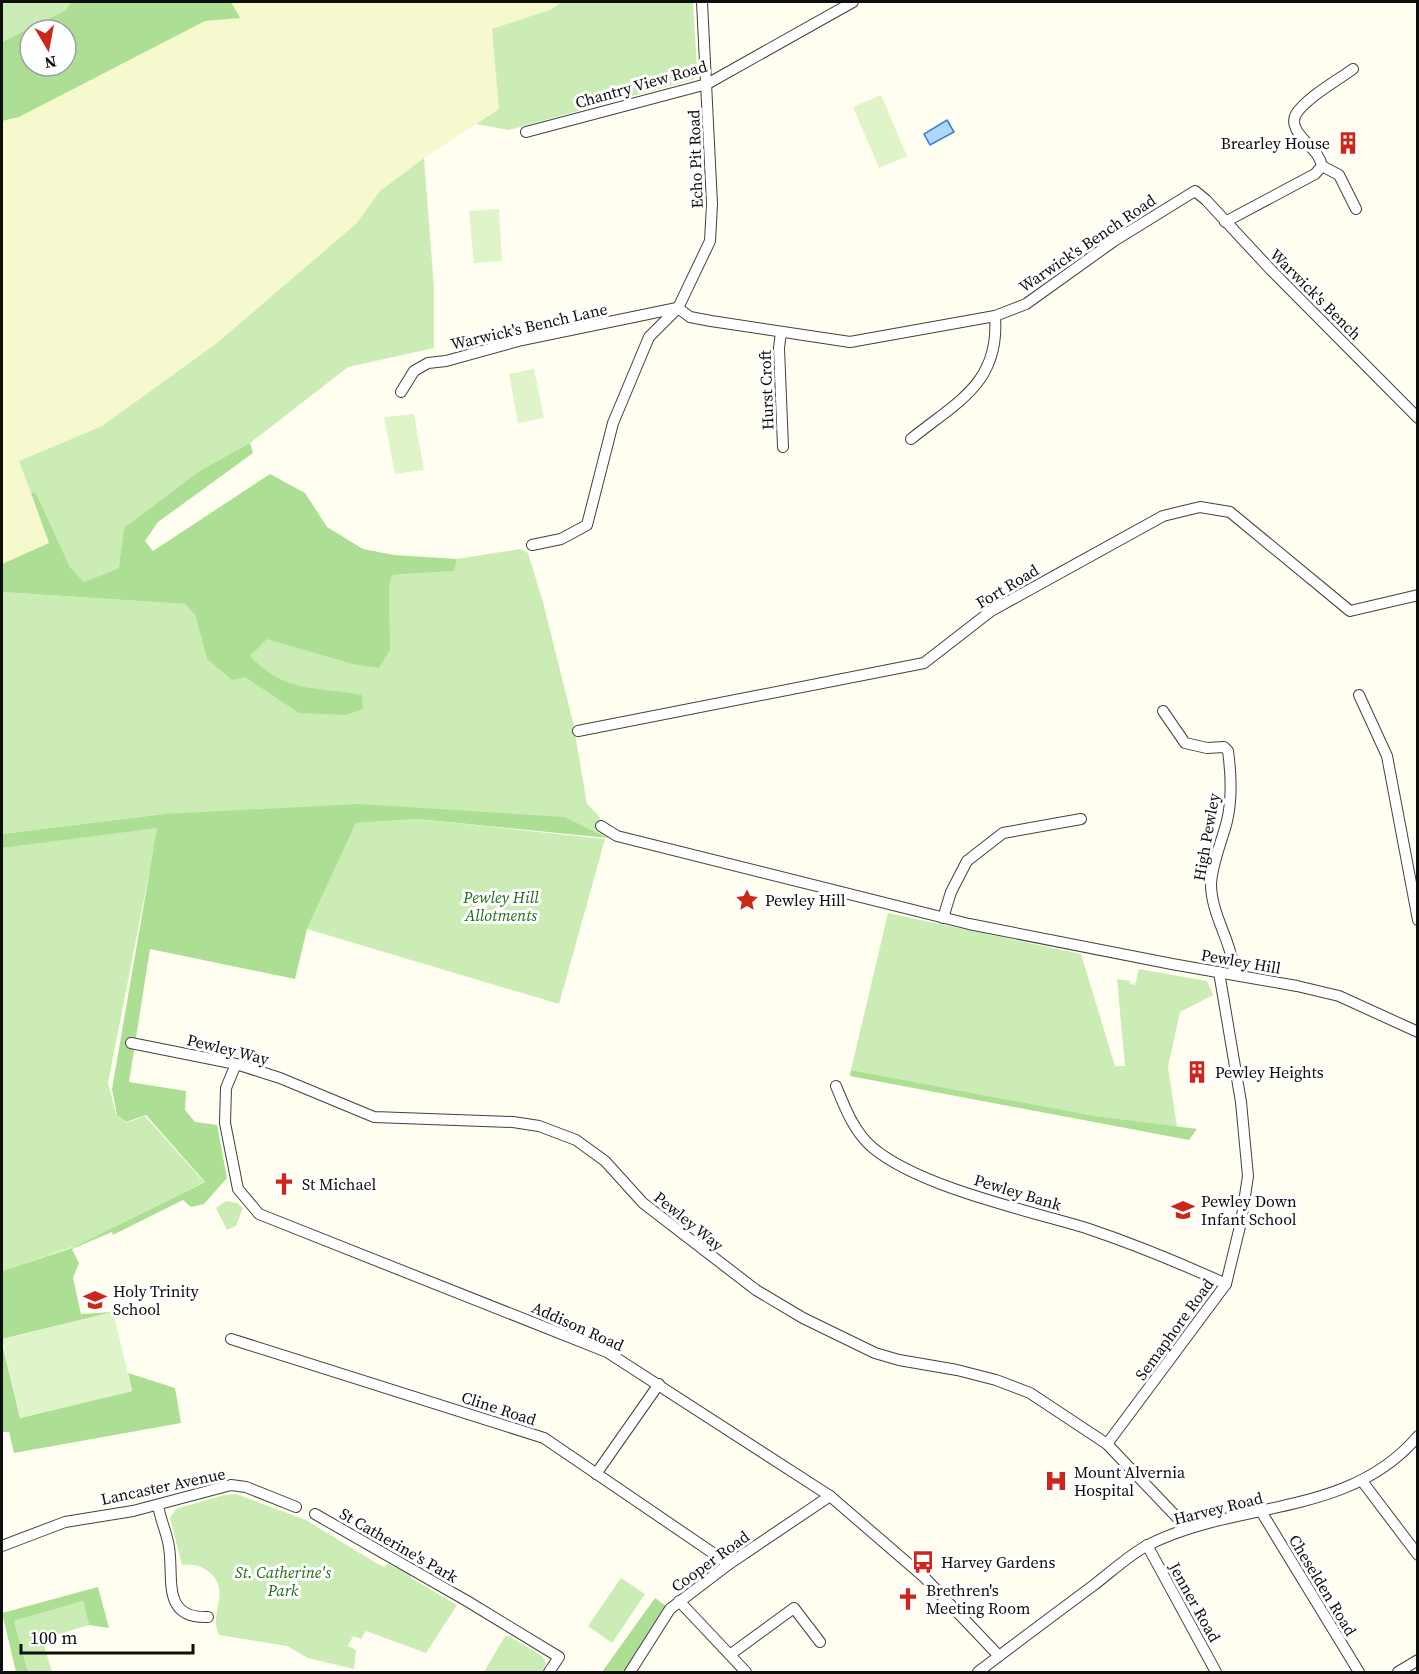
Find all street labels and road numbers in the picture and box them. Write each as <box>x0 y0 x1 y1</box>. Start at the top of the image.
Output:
street label: Chantry View Road <box>572 55 710 113</box>
street label: Echo Pit Road <box>682 109 708 209</box>
street label: Warwick's Bench Road <box>1014 189 1160 297</box>
street label: Warwick's Bench <box>1265 243 1367 345</box>
street label: Warwick's Bench Lane <box>449 297 609 355</box>
street label: Hurst Croft <box>754 349 778 430</box>
street label: Fort Road <box>971 559 1043 613</box>
street label: High Pewley <box>1187 791 1225 883</box>
street label: Pewley Hill <box>1199 943 1283 979</box>
street label: Pewley Way <box>185 1028 272 1070</box>
street label: Pewley Bank <box>972 1168 1065 1216</box>
street label: Pewley Way <box>650 1186 729 1256</box>
street label: Semaphore Road <box>1130 1274 1218 1384</box>
street label: Addison Road <box>528 1296 628 1356</box>
street label: Cline Road <box>459 1386 539 1430</box>
street label: Lancaster Avenue <box>99 1462 227 1510</box>
street label: Harvey Road <box>1171 1486 1265 1530</box>
street label: St Catherine's Park <box>336 1502 462 1588</box>
street label: Cooper Road <box>666 1525 754 1597</box>
street label: Cheselden Road <box>1284 1530 1362 1640</box>
street label: Jenner Road <box>1164 1557 1226 1646</box>

